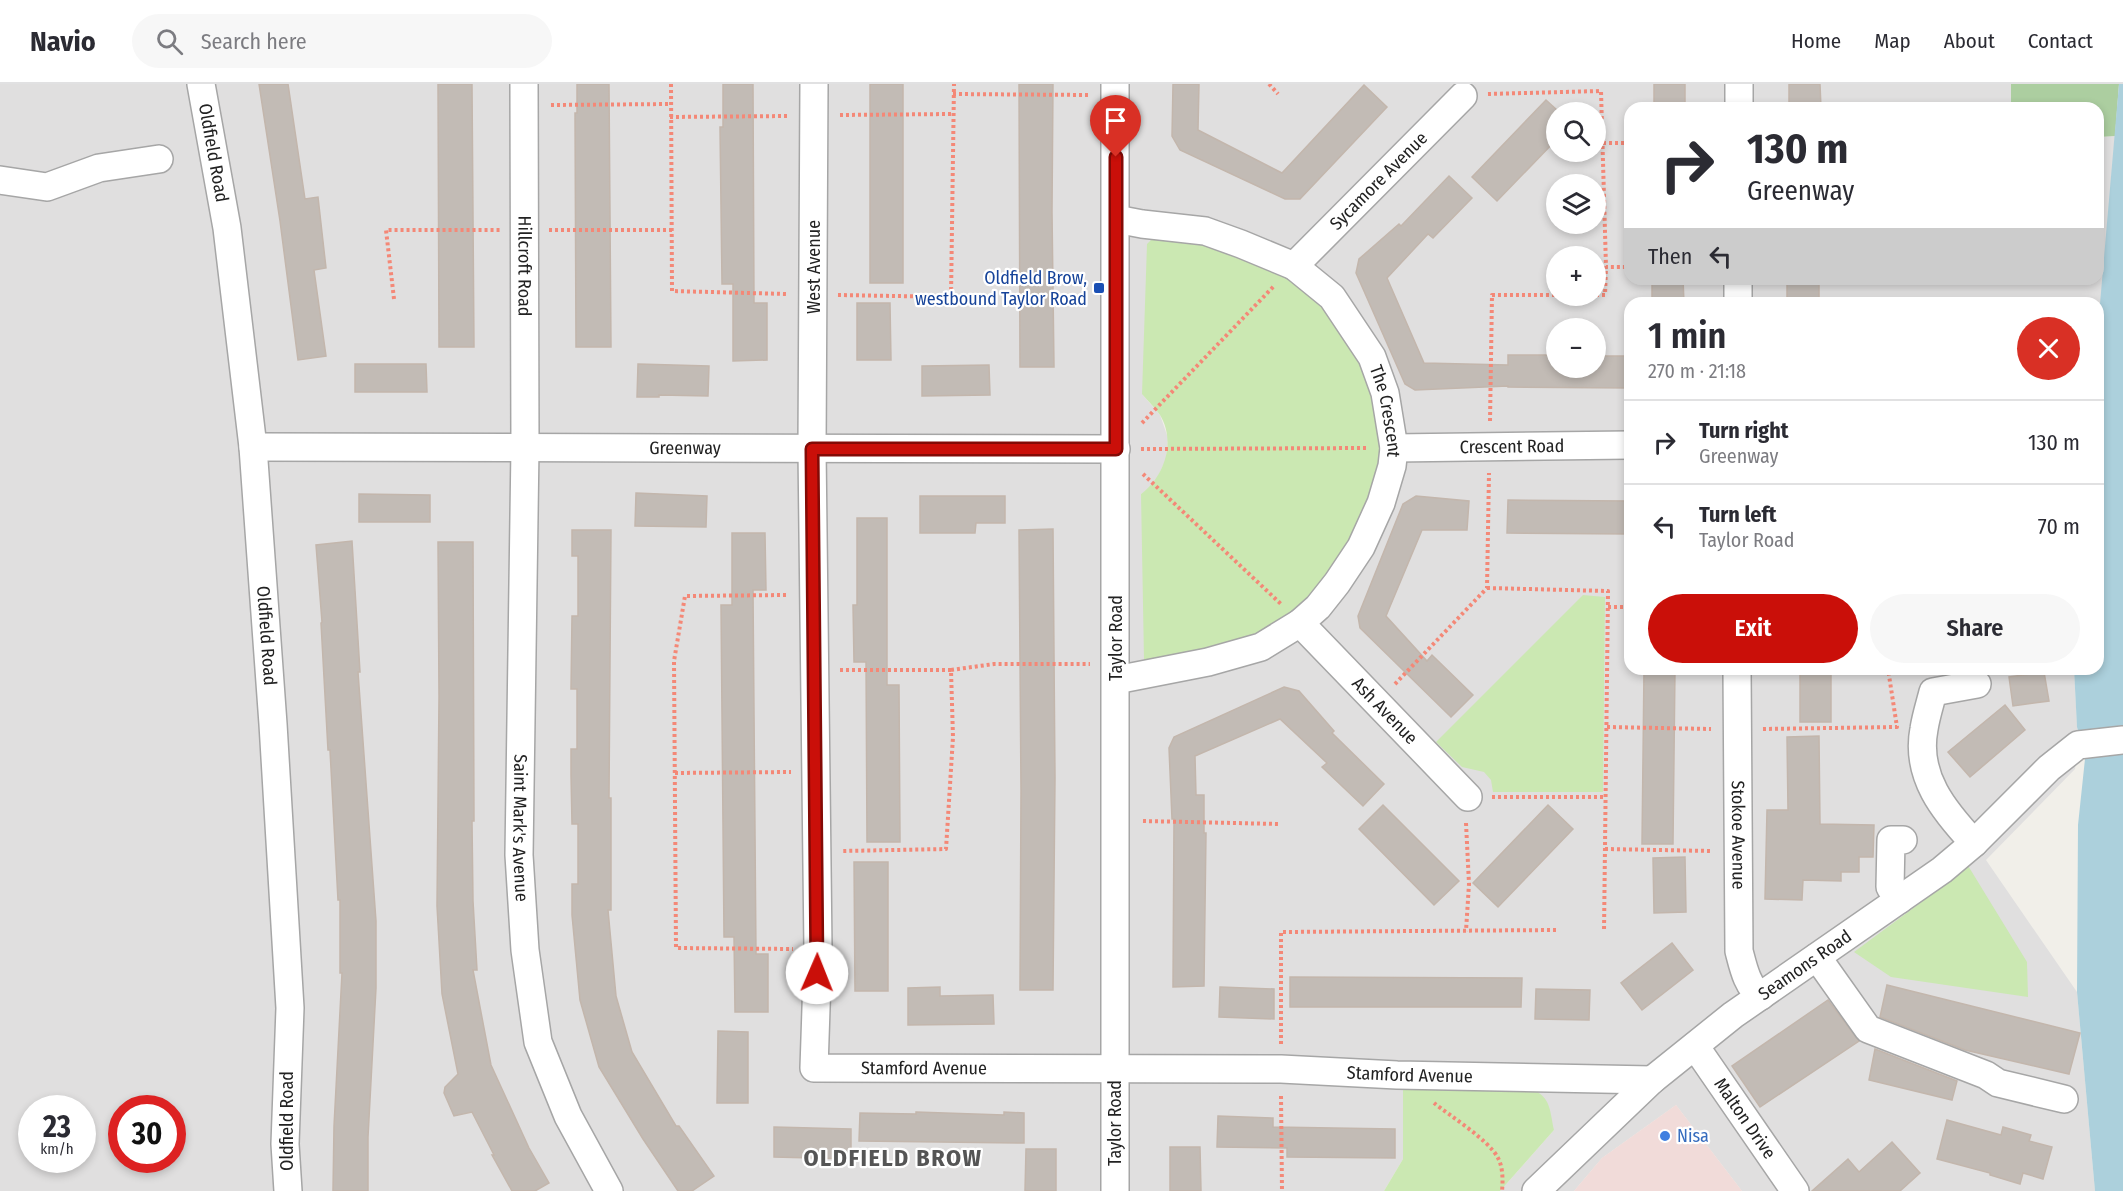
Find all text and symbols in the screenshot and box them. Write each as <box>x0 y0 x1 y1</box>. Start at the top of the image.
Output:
search box <box>132 14 552 68</box>
text: Navio <box>30 25 96 58</box>
icon: search <box>153 25 186 58</box>
text: Search here <box>201 28 307 55</box>
text: Home <box>1791 28 1841 54</box>
text: Map <box>1874 28 1911 54</box>
text: About <box>1944 28 1995 54</box>
text: Contact <box>2028 28 2093 54</box>
pin <box>1090 95 1141 157</box>
street label: Oldfield Road <box>194 102 233 204</box>
map controls <box>1546 102 1606 378</box>
button: search <box>1546 102 1606 162</box>
icon: arrive <box>1099 104 1132 137</box>
text: 130 m <box>1747 124 1848 174</box>
icon: right <box>1648 126 1726 204</box>
street label: Sycamore Avenue <box>1325 127 1432 235</box>
button: layers <box>1546 174 1606 234</box>
text: Greenway <box>1747 175 1854 207</box>
street label: Hillcroft Road <box>513 216 536 316</box>
street label: West Avenue <box>803 220 825 314</box>
icon: left <box>1704 240 1737 273</box>
text: Then <box>1648 243 1692 270</box>
button: + <box>1546 246 1606 306</box>
place label: Oldfield Brow, westbound Taylor Road <box>915 267 1087 310</box>
marker: Oldfield Brow, westbound Taylor Road <box>1092 281 1106 295</box>
text: 1 min <box>1648 314 1726 358</box>
button: close <box>2017 317 2080 380</box>
button: − <box>1546 318 1606 378</box>
text: 270 m · 21:18 <box>1648 359 1746 383</box>
street label: The Crescent <box>1365 362 1405 459</box>
text: Turn right <box>1699 417 1788 444</box>
icon: right <box>1648 426 1681 459</box>
text: 130 m <box>2028 429 2080 456</box>
street label: Crescent Road <box>1460 435 1564 458</box>
street label: Greenway <box>649 437 721 459</box>
text: Greenway <box>1699 444 1778 468</box>
text: Turn left <box>1699 501 1777 528</box>
icon: left <box>1648 510 1681 543</box>
text: 70 m <box>2038 513 2080 540</box>
text: Taylor Road <box>1699 528 1795 552</box>
street label: Oldfield Road <box>252 585 281 686</box>
button: Exit <box>1648 594 1858 663</box>
button: Share <box>1870 594 2080 663</box>
street label: Taylor Road <box>1105 595 1127 681</box>
street label: Ash Avenue <box>1347 673 1422 749</box>
street label: Saint Mark's Avenue <box>508 754 533 903</box>
street label: Stokoe Avenue <box>1727 780 1750 890</box>
street label: Seamons Road <box>1754 925 1856 1005</box>
position arrow <box>785 941 849 1005</box>
street label: Stamford Avenue <box>861 1057 987 1079</box>
street label: Stamford Avenue <box>1346 1061 1473 1087</box>
street label: Oldfield Road <box>276 1071 298 1171</box>
street label: Malton Drive <box>1709 1074 1781 1163</box>
street label: Taylor Road <box>1104 1080 1126 1166</box>
speed limit sign: 30 <box>108 1095 186 1173</box>
text: 23 <box>43 1109 71 1145</box>
place label: Nisa <box>1677 1125 1709 1147</box>
marker: Nisa <box>1658 1129 1672 1143</box>
text: km/h <box>40 1140 74 1158</box>
district label: OLDFIELD BROW <box>803 1144 983 1172</box>

